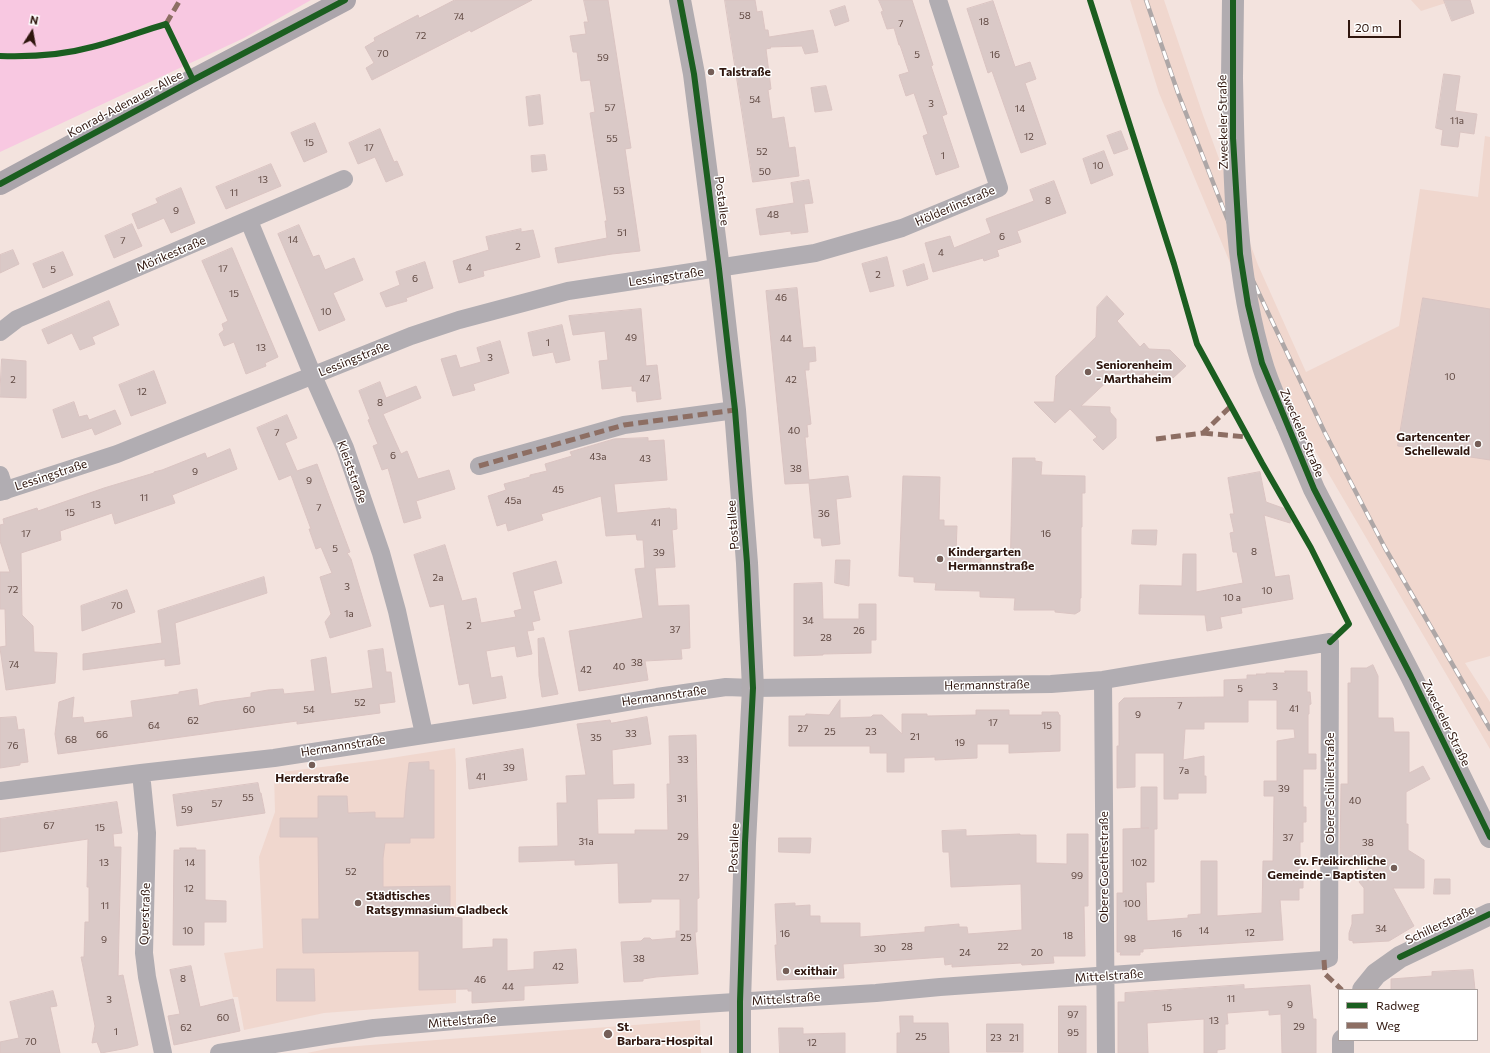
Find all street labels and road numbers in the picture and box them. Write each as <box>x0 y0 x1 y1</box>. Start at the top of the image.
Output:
street label: Konrad-Adenauer-Allee <box>65 67 185 141</box>
street label: Zweckeler Straße <box>1215 75 1231 169</box>
street label: Postallee <box>712 175 732 227</box>
street label: Hölderlinstraße <box>913 183 997 229</box>
street label: Mörikestraße <box>134 233 208 275</box>
street label: Lessingstraße <box>628 265 704 289</box>
street label: Lessingstraße <box>316 338 392 380</box>
street label: Zweckeler Straße <box>1277 387 1327 479</box>
street label: Kleiststraße <box>334 439 370 505</box>
street label: Lessingstraße <box>13 456 89 494</box>
street label: Postallee <box>724 500 742 550</box>
street label: Hermannstraße <box>944 677 1030 693</box>
street label: Zweckeler Straße <box>1419 677 1473 769</box>
street label: Hermannstraße <box>621 683 707 709</box>
street label: Hermannstraße <box>300 732 386 760</box>
street label: Obere Schillerstraße <box>1323 732 1337 844</box>
street label: Obere Goethestraße <box>1097 811 1111 923</box>
street label: Postallee <box>726 823 742 873</box>
street label: Querstraße <box>137 883 153 945</box>
street label: Schillerstraße <box>1403 903 1477 947</box>
street label: Mittelstraße <box>1074 966 1144 986</box>
street label: Mittelstraße <box>751 989 821 1009</box>
street label: Mittelstraße <box>427 1011 497 1031</box>

